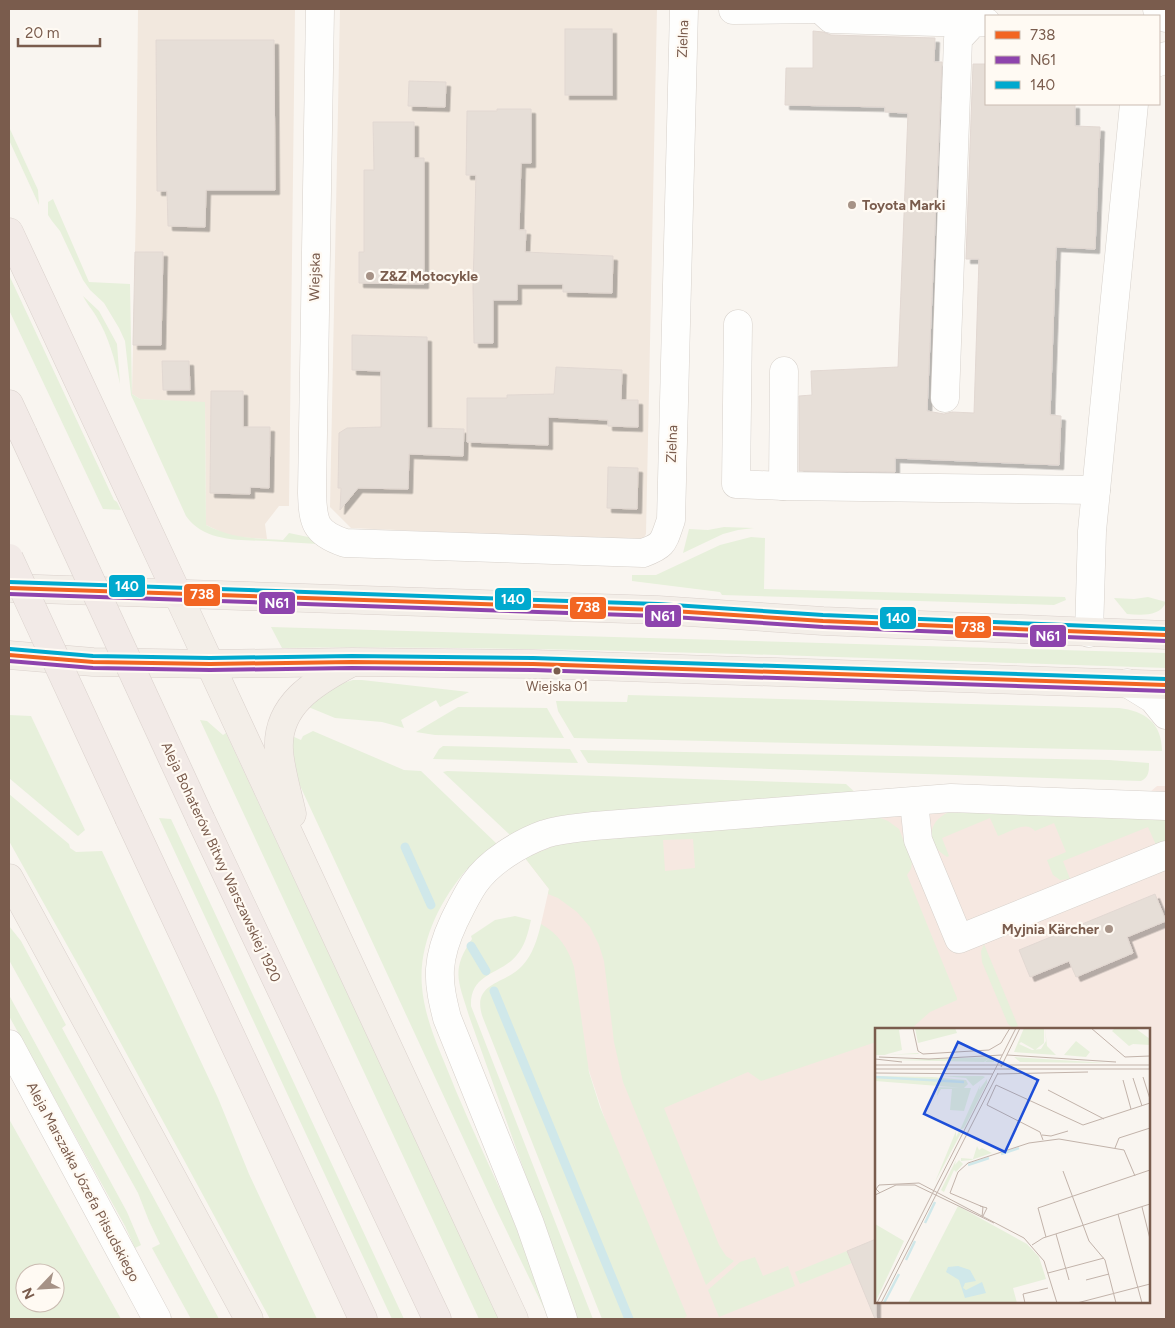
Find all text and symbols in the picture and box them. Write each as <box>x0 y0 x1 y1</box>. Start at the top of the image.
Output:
scale bar <box>18 15 100 47</box>
legend <box>985 15 1160 105</box>
street label: Zielna <box>674 20 692 58</box>
text: 20 m <box>25 24 59 42</box>
text: 738 <box>1030 26 1055 44</box>
text: N61 <box>1030 51 1056 69</box>
text: 140 <box>1030 76 1055 94</box>
place label: Toyota Marki <box>862 197 945 214</box>
marker: Toyota Marki <box>846 199 858 211</box>
street label: Wiejska <box>306 253 324 301</box>
place label: Z&Z Motocykle <box>380 268 478 285</box>
marker: Z&Z Motocykle <box>364 270 376 282</box>
street label: Zielna <box>663 425 681 463</box>
line badge: 140 <box>108 574 146 598</box>
text: 140 <box>115 578 139 595</box>
line badge: 738 <box>183 583 221 607</box>
text: 738 <box>190 586 214 603</box>
line badge: 140 <box>494 587 532 611</box>
line badge: N61 <box>258 591 296 615</box>
text: 140 <box>501 591 525 608</box>
text: N61 <box>265 595 289 612</box>
line badge: 738 <box>569 596 607 620</box>
text: 738 <box>576 599 600 616</box>
line badge: N61 <box>644 604 682 628</box>
line badge: 140 <box>879 606 917 630</box>
text: N61 <box>651 608 675 625</box>
text: 140 <box>886 610 910 627</box>
line badge: 738 <box>954 615 992 639</box>
text: 738 <box>961 619 985 636</box>
line badge: N61 <box>1029 624 1067 648</box>
text: N61 <box>1036 628 1060 645</box>
marker: Wiejska 01 <box>552 666 562 676</box>
place label: Wiejska 01 <box>526 679 588 694</box>
street label: Aleja Bohaterów Bitwy Warszawskiej 1920 <box>158 739 284 985</box>
place label: Myjnia Kärcher <box>1002 921 1100 938</box>
marker: Myjnia Kärcher <box>1103 923 1115 935</box>
inset map <box>875 1028 1150 1303</box>
street label: Aleja Marszałka Józefa Piłsudskiego <box>23 1079 143 1285</box>
north arrow <box>15 1263 65 1313</box>
text: N <box>19 1285 39 1302</box>

